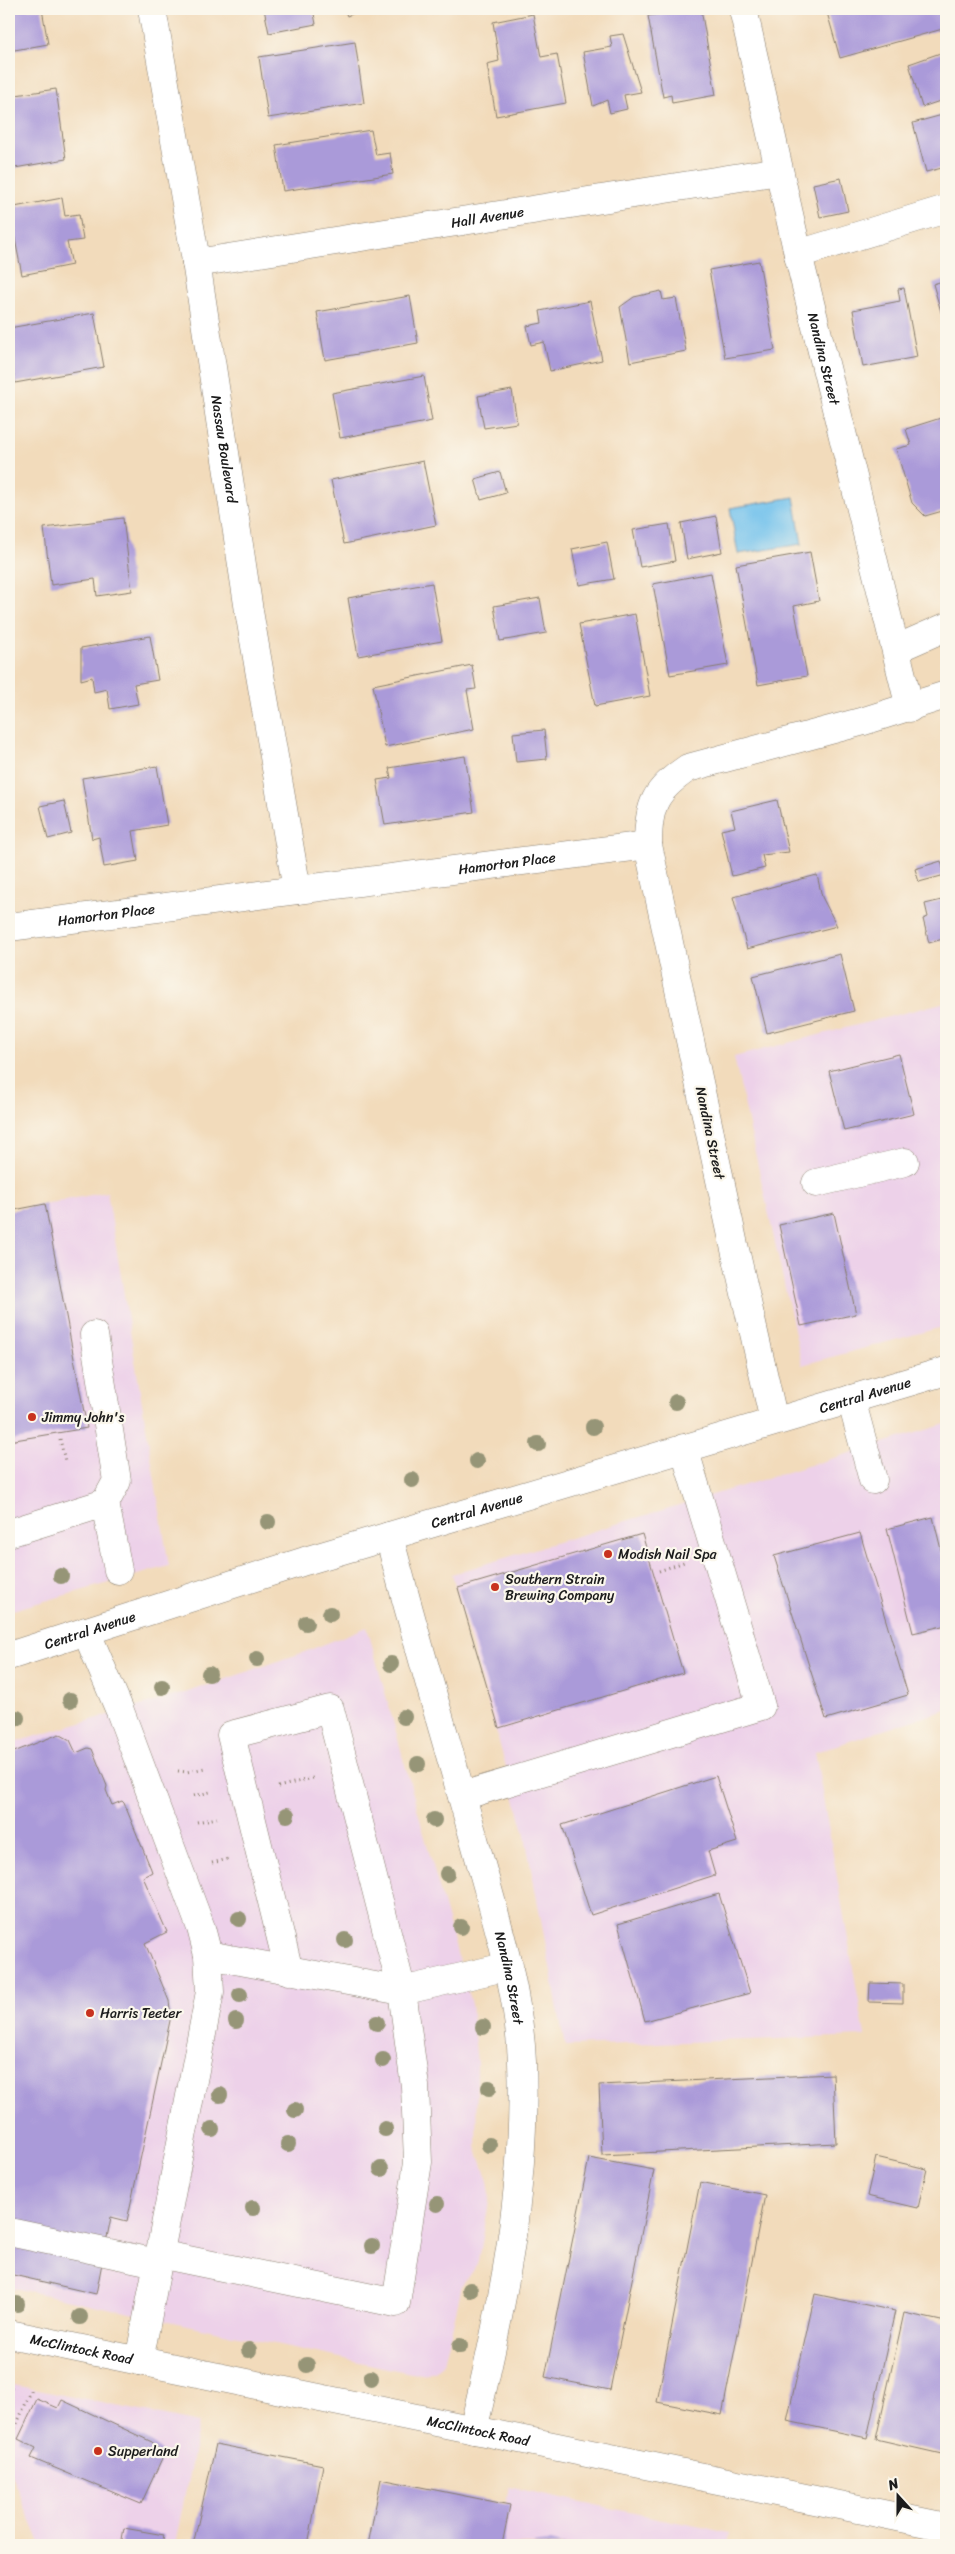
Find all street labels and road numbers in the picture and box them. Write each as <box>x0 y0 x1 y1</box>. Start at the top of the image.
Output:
street label: Hall Avenue <box>449 199 526 235</box>
street label: Nandina Street <box>800 310 848 409</box>
street label: Nassau Boulevard <box>204 393 245 506</box>
street label: Hamorton Place <box>457 844 557 882</box>
street label: Hamorton Place <box>56 896 156 933</box>
street label: Nandina Street <box>688 1084 732 1183</box>
street label: Central Avenue <box>816 1370 914 1420</box>
street label: Central Avenue <box>428 1485 526 1536</box>
street label: Central Avenue <box>41 1604 139 1656</box>
street label: Nandina Street <box>487 1928 531 2027</box>
street label: McClintock Road <box>28 2326 136 2372</box>
street label: McClintock Road <box>425 2408 533 2454</box>

